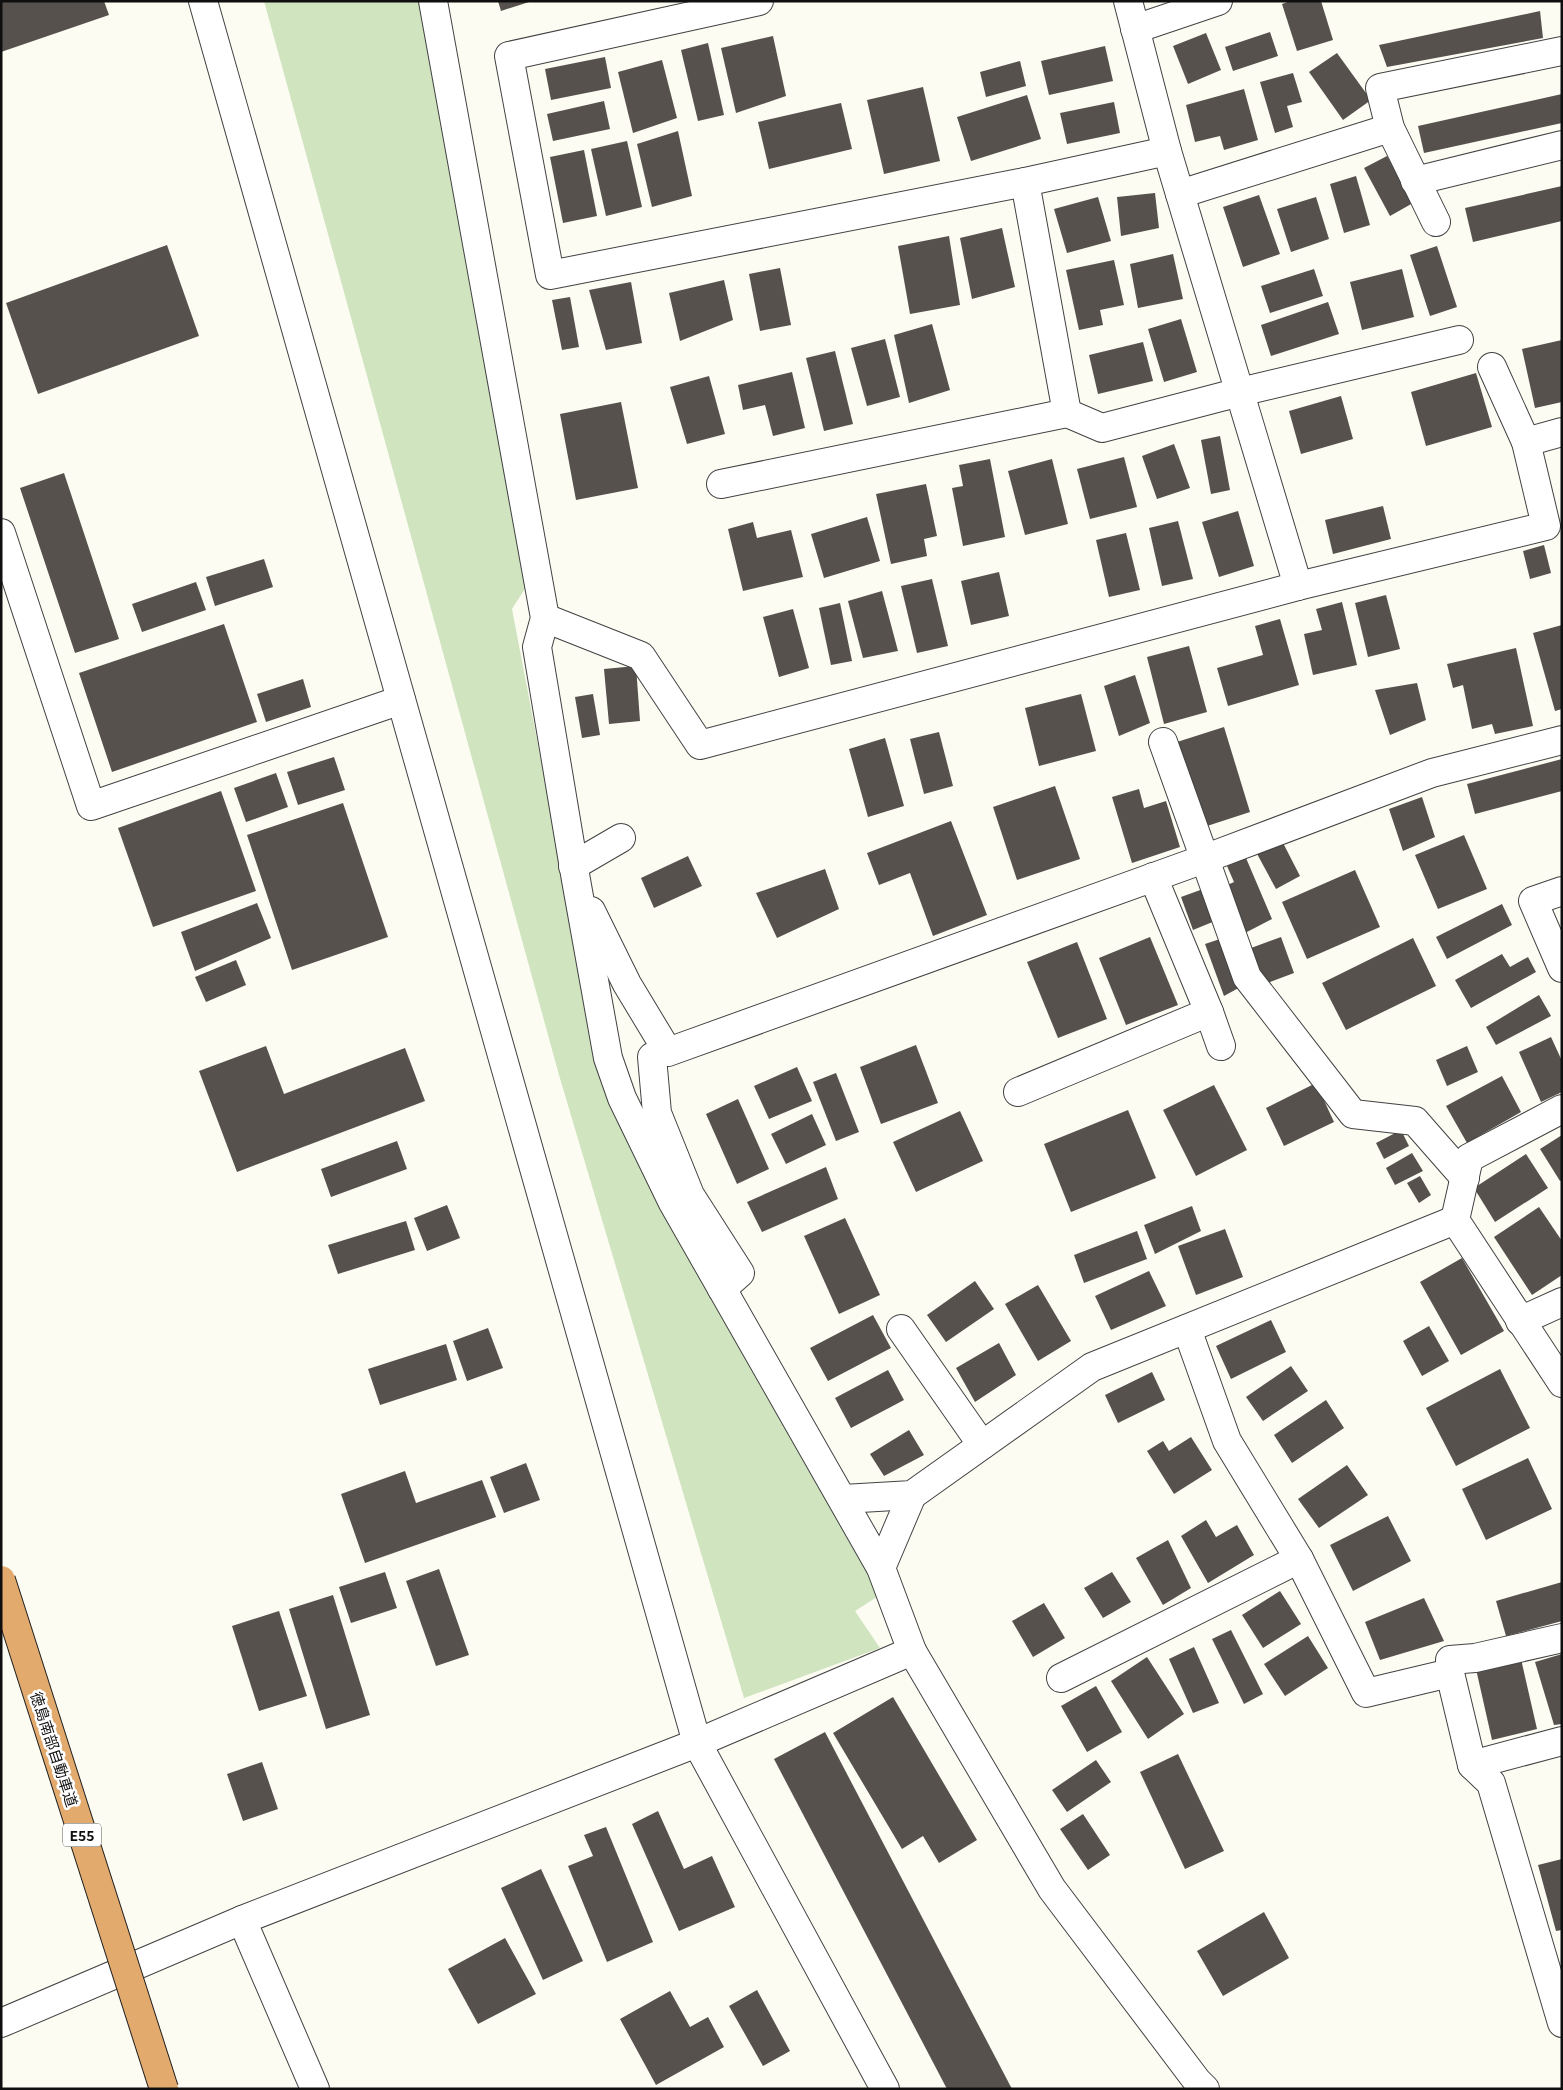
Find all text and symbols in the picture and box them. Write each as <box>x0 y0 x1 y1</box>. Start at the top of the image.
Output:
street label: 徳島南部自動車道 <box>26 1689 84 1809</box>
road number: E55 <box>63 1824 101 1846</box>

